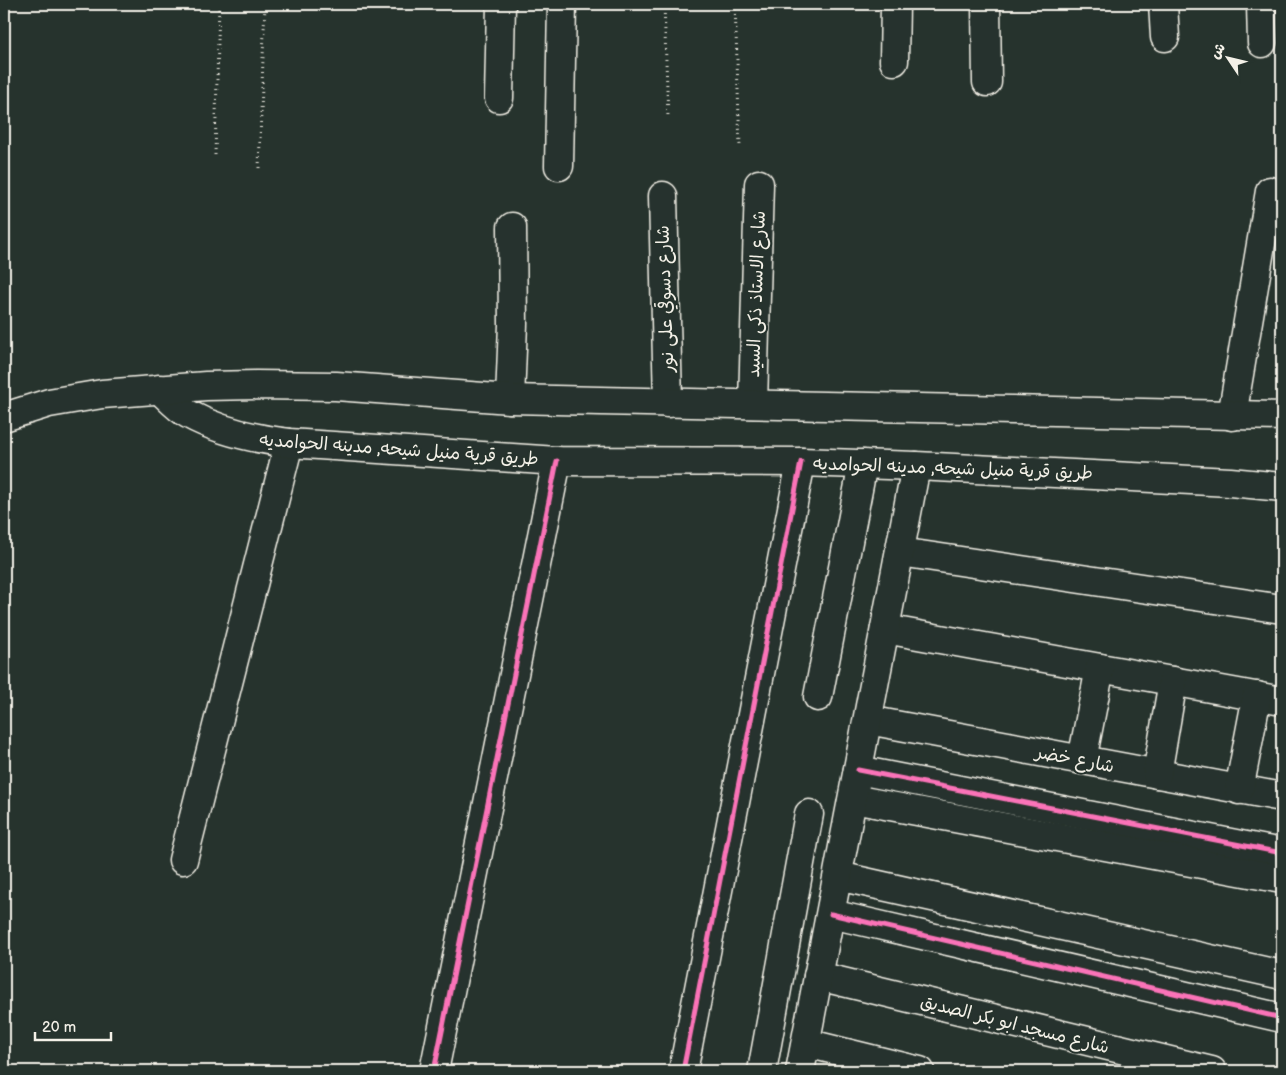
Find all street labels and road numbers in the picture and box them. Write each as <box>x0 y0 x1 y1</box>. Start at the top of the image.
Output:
street label: شارع الاستاذ ذكى السيد <box>743 210 771 378</box>
street label: شارع دسوقي على نور <box>650 225 681 374</box>
street label: طريق قرية منيل شيحه, مدينه الحوامديه <box>258 429 539 471</box>
street label: طريق قرية منيل شيحه, مدينه الحوامديه <box>813 453 1093 485</box>
street label: شارع خضر <box>1032 741 1116 778</box>
street label: شارع مسجد ابو بكر الصديق <box>918 991 1111 1059</box>

